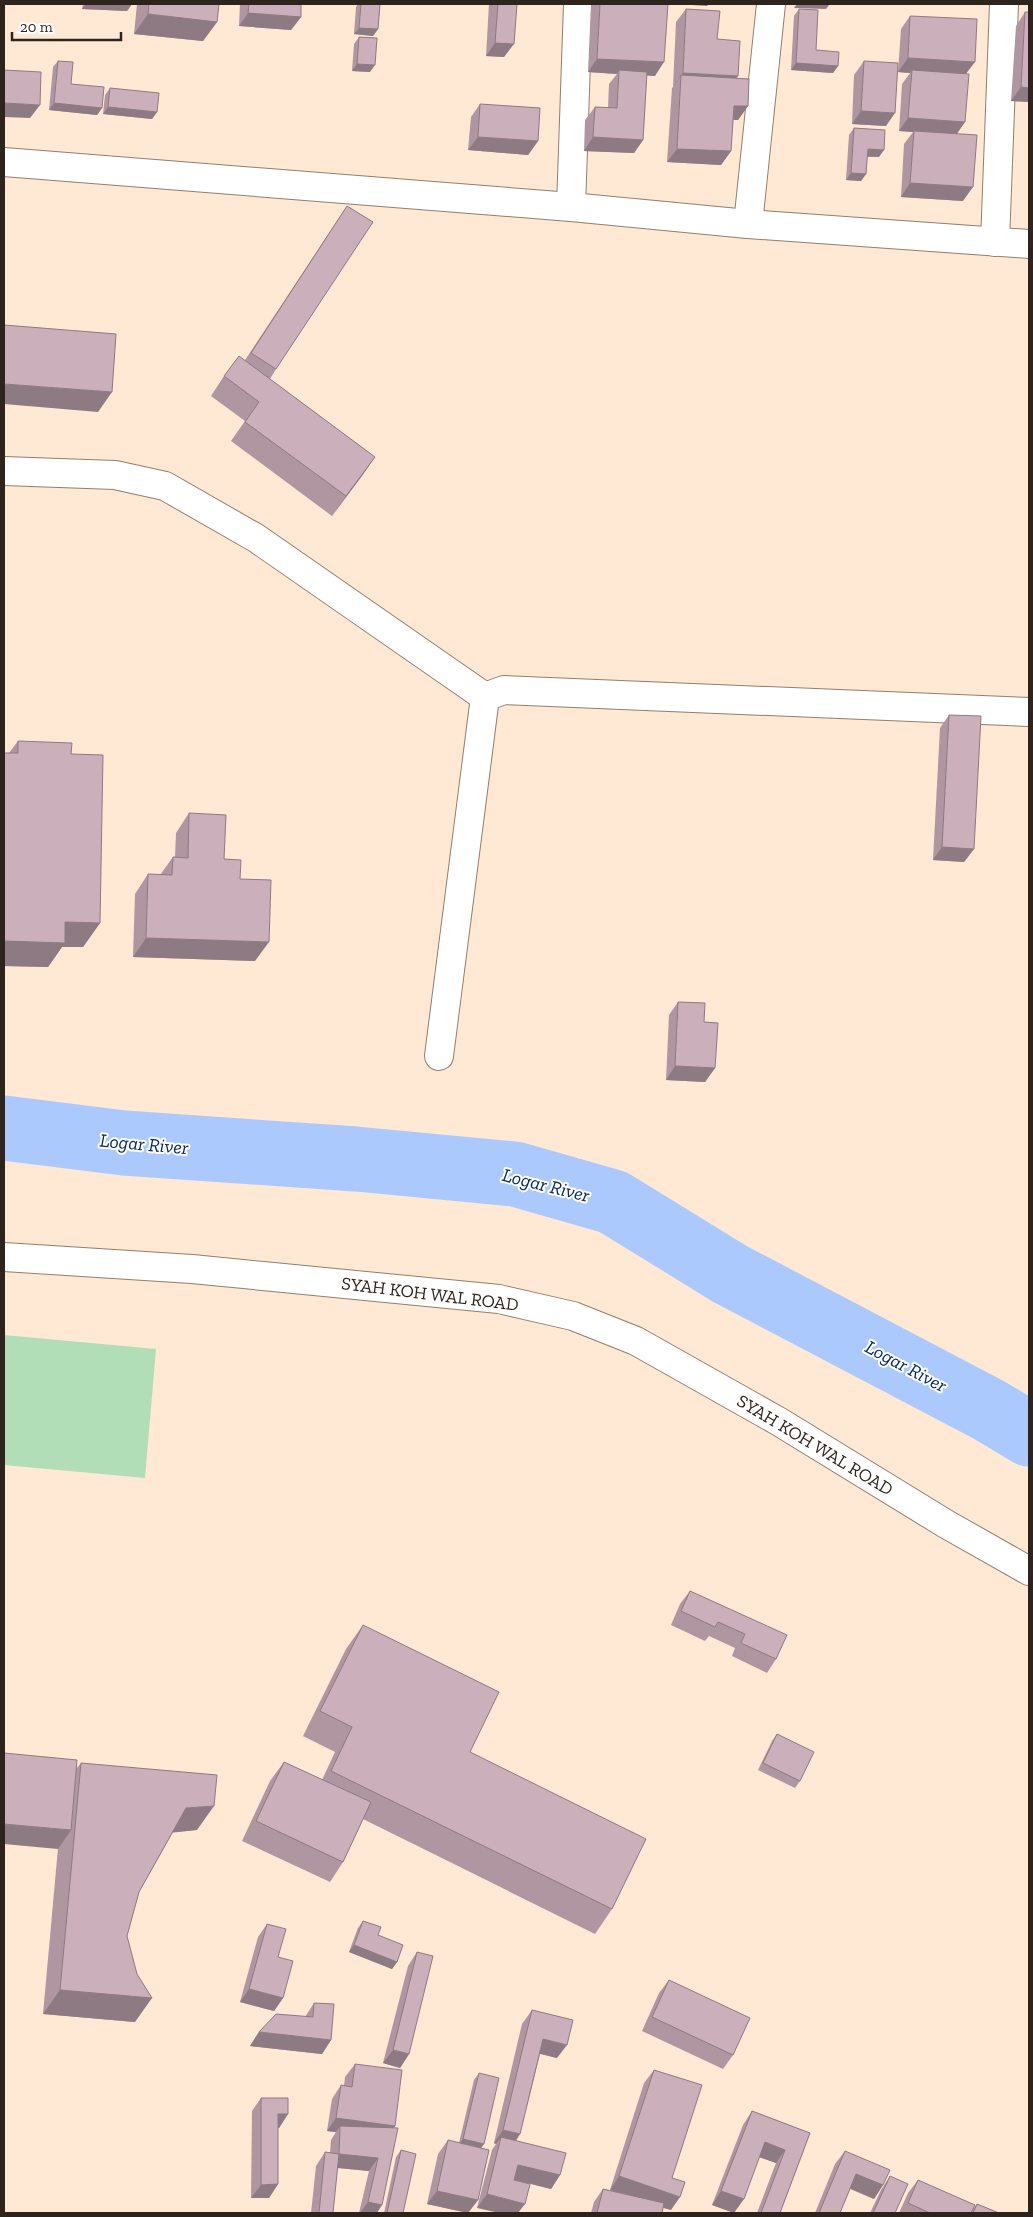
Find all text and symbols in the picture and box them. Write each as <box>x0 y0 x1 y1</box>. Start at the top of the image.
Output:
scale bar <box>12 10 121 42</box>
text: 20 m <box>20 18 53 36</box>
water label: Logar River <box>99 1129 190 1159</box>
water label: Logar River <box>500 1163 592 1207</box>
street label: SYAH KOH WAL ROAD <box>340 1272 520 1316</box>
water label: Logar River <box>861 1335 951 1397</box>
street label: SYAH KOH WAL ROAD <box>733 1390 897 1500</box>

